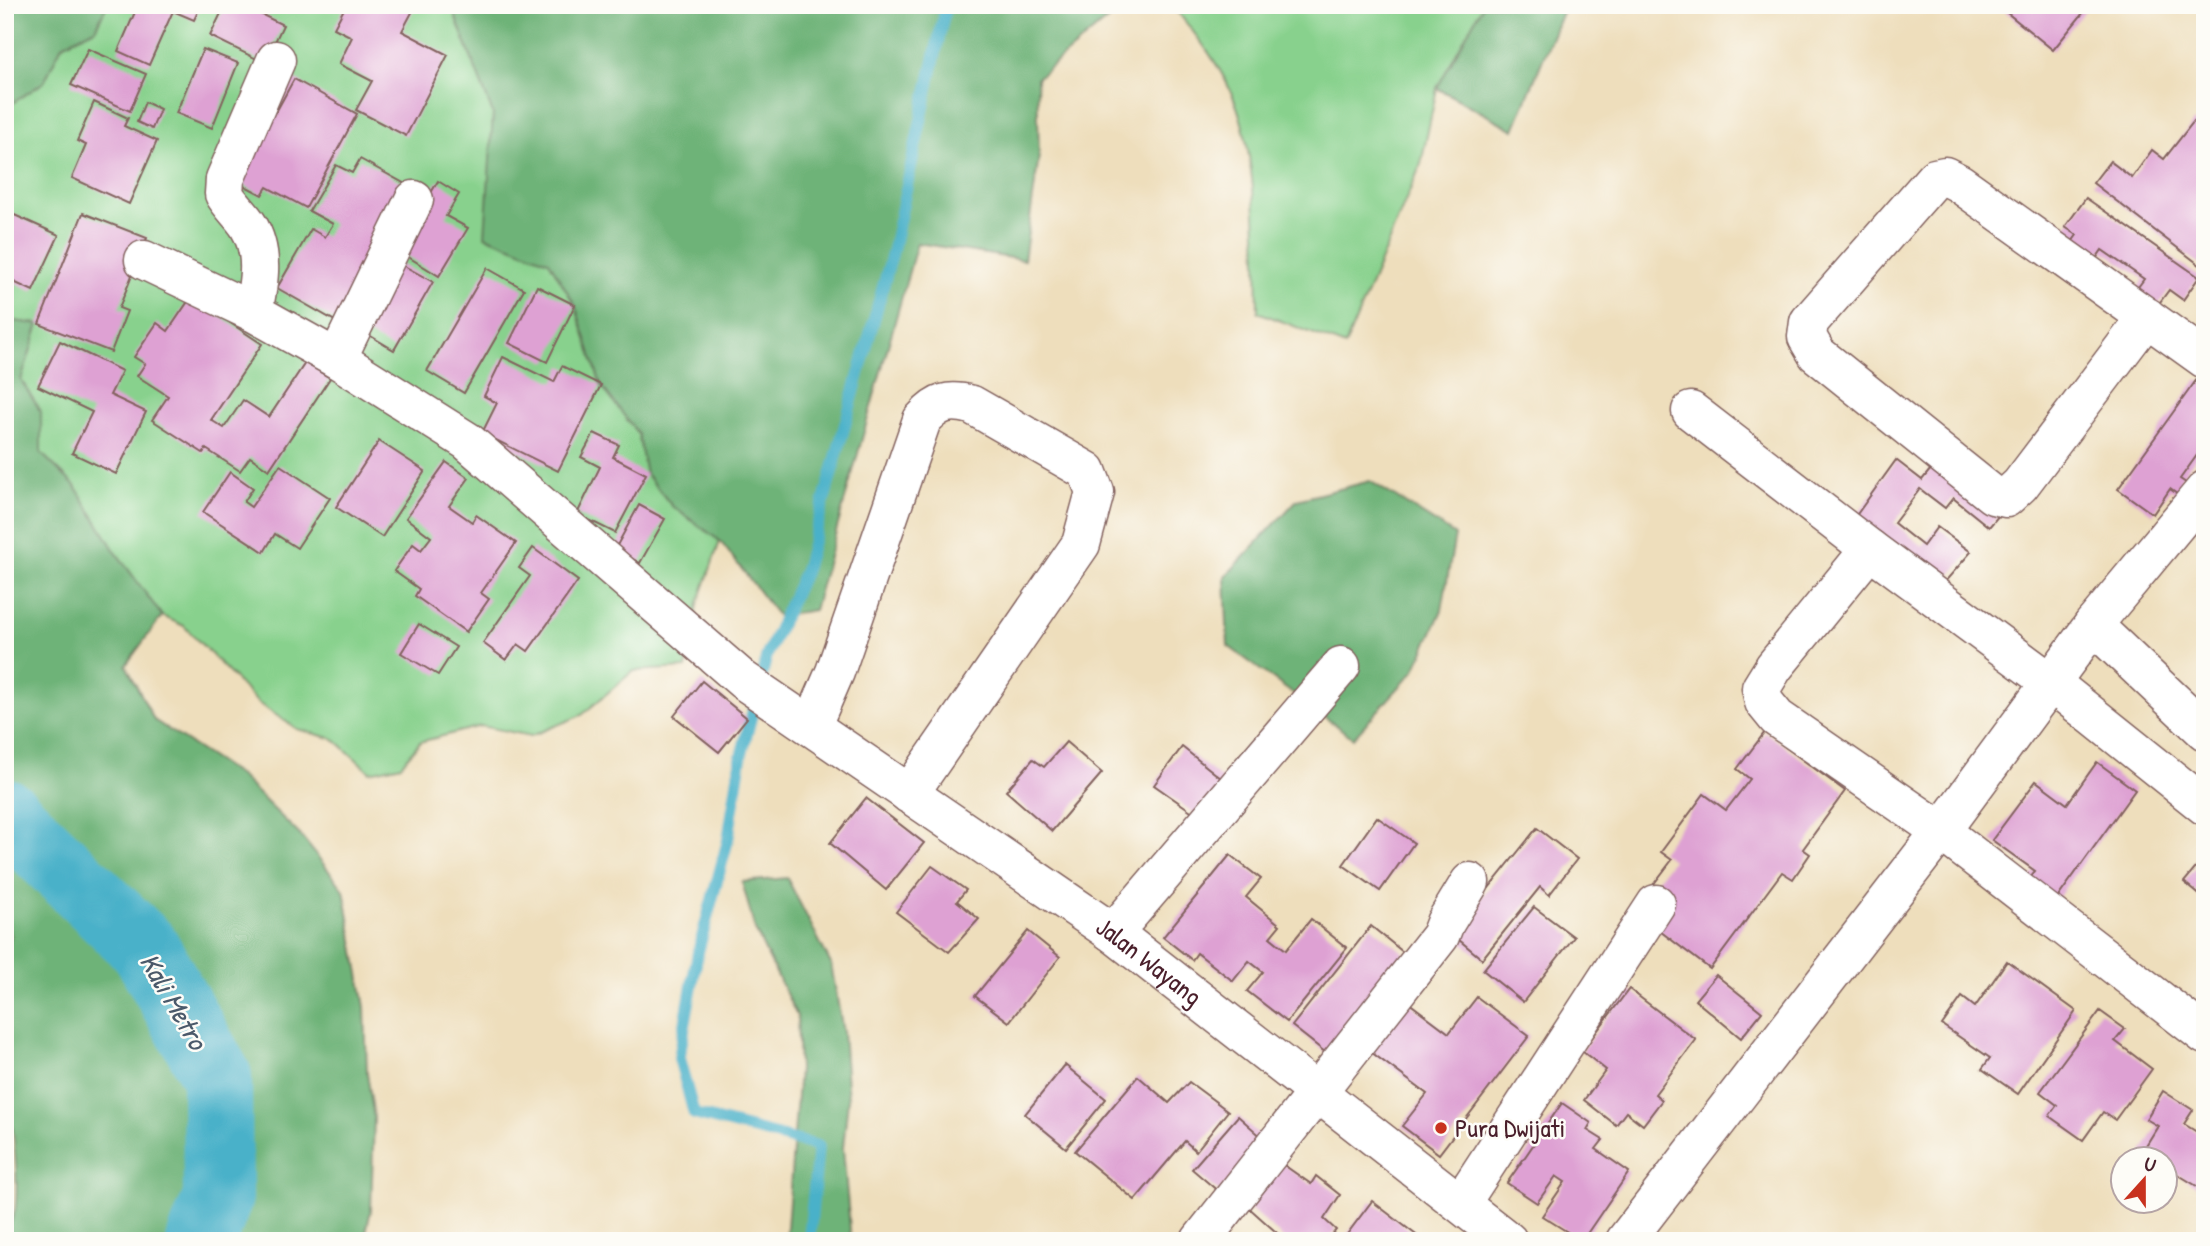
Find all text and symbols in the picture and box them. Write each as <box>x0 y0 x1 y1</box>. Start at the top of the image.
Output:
street label: Jalan Wayang <box>1090 909 1210 1013</box>
water label: Kali Metro <box>131 946 218 1058</box>
place label: Pura Dwijati <box>1455 1110 1565 1145</box>
marker: Pura Dwijati <box>1433 1120 1449 1136</box>
north arrow <box>2108 1144 2178 1214</box>
text: U <box>2141 1150 2160 1178</box>

